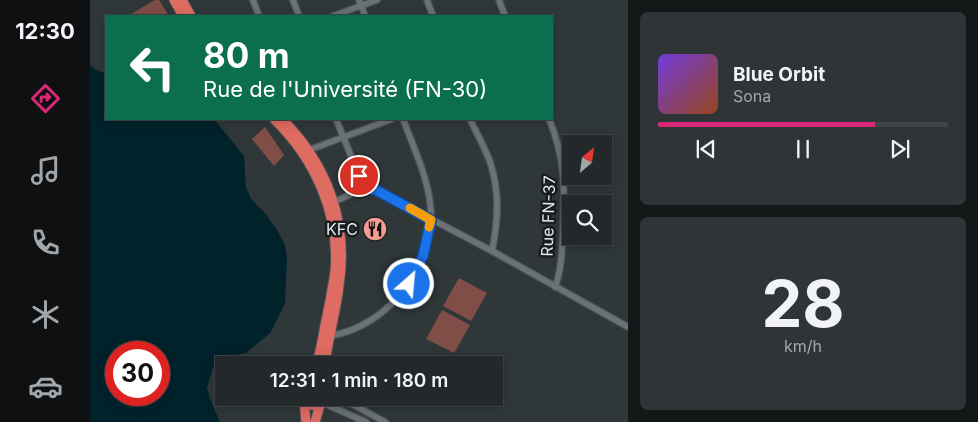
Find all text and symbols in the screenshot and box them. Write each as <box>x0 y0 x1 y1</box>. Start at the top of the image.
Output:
text: 12:30 <box>15 18 75 44</box>
text: 80 m <box>203 34 290 76</box>
icon: left <box>120 35 185 100</box>
text: Blue Orbit <box>733 63 825 86</box>
text: Rue de l'Université (FN-30) <box>203 76 487 102</box>
icon: directions <box>28 81 63 116</box>
text: Sona <box>733 86 771 106</box>
north arrow <box>562 135 612 185</box>
map controls <box>562 135 612 245</box>
icon: previous <box>692 135 720 163</box>
icon: pause <box>789 135 817 163</box>
icon: next <box>886 135 914 163</box>
icon: music <box>28 153 63 188</box>
pin <box>338 155 380 197</box>
icon: arrive <box>345 162 373 190</box>
street label: Rue FN-37 <box>537 175 559 257</box>
button: search <box>562 195 612 245</box>
restaurant icon: KFC <box>362 216 388 242</box>
place label: KFC <box>326 219 358 239</box>
icon: phone <box>28 225 63 260</box>
position arrow <box>382 257 434 309</box>
text: 28 <box>761 264 845 343</box>
icon: climate <box>28 297 63 332</box>
text: km/h <box>784 336 822 356</box>
speed limit sign: 30 <box>105 341 170 406</box>
icon: car <box>28 369 63 404</box>
text: 12:31 · 1 min · 180 m <box>270 369 448 392</box>

